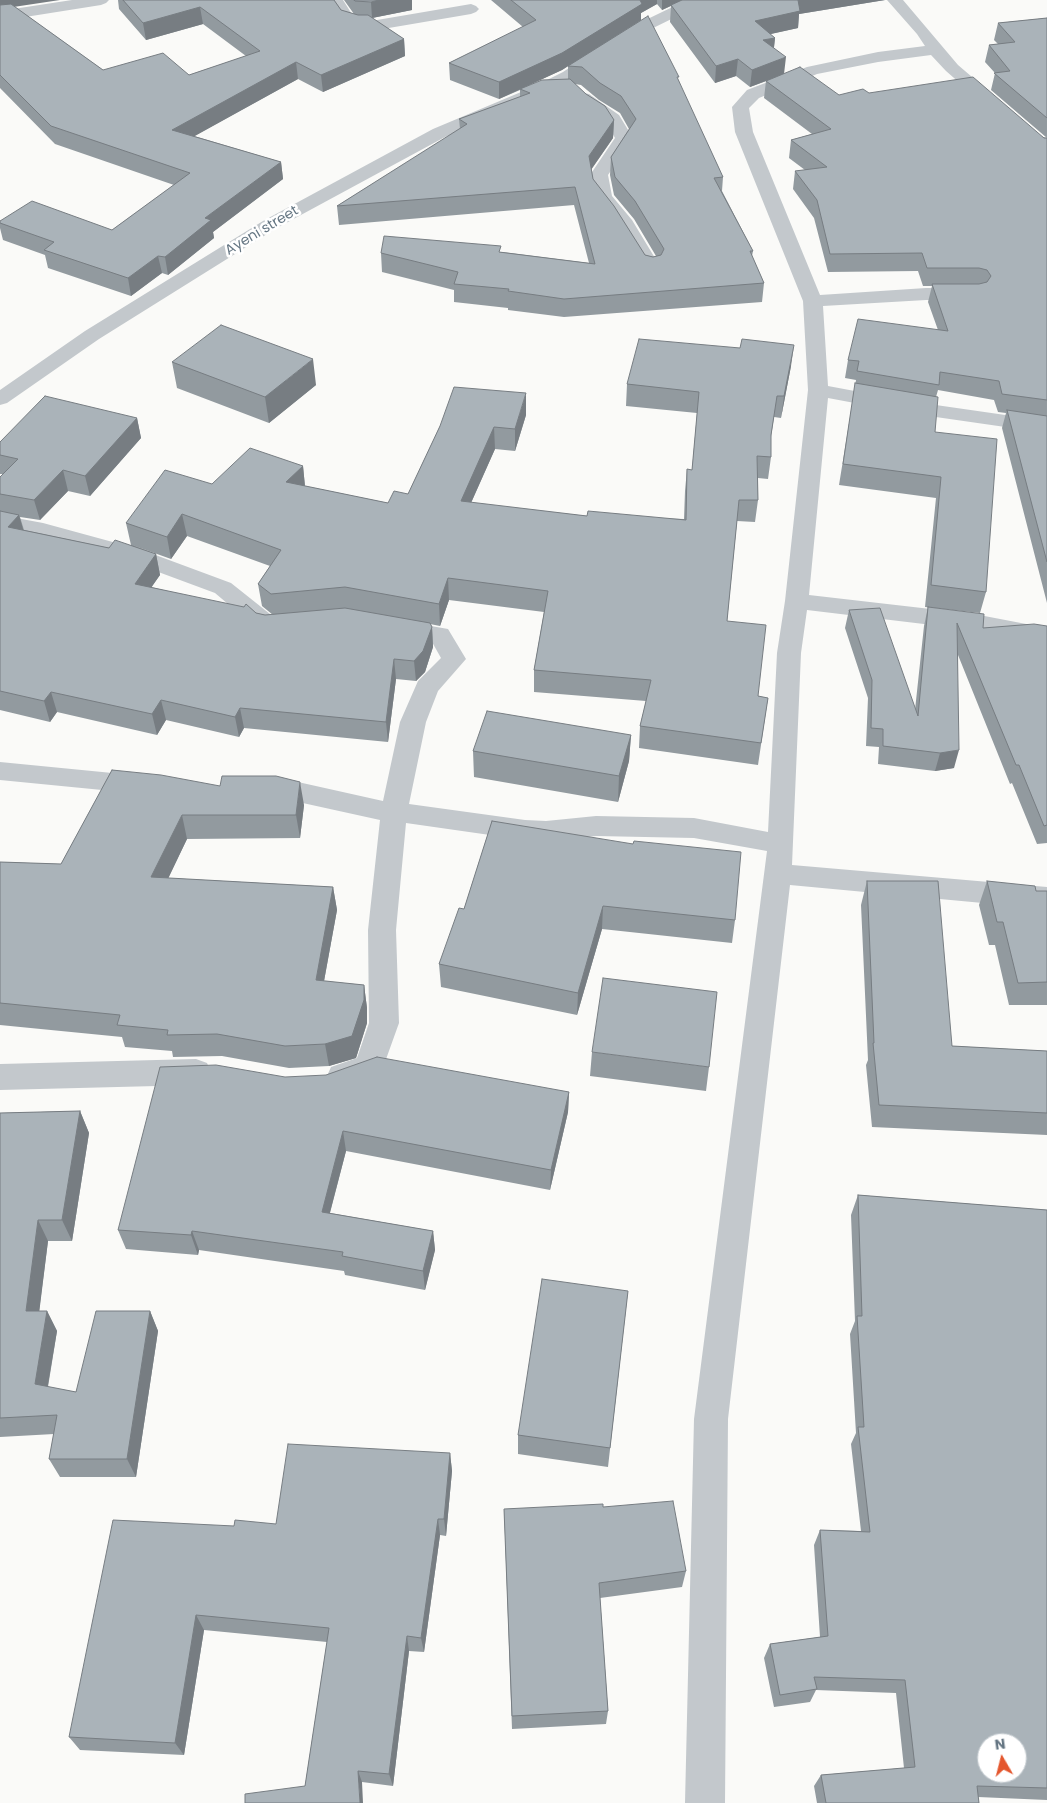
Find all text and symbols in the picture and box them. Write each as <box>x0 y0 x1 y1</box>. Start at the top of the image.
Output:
street label: Ayeni street <box>222 203 302 259</box>
north arrow <box>977 1733 1027 1783</box>
text: N <box>993 1734 1007 1755</box>

